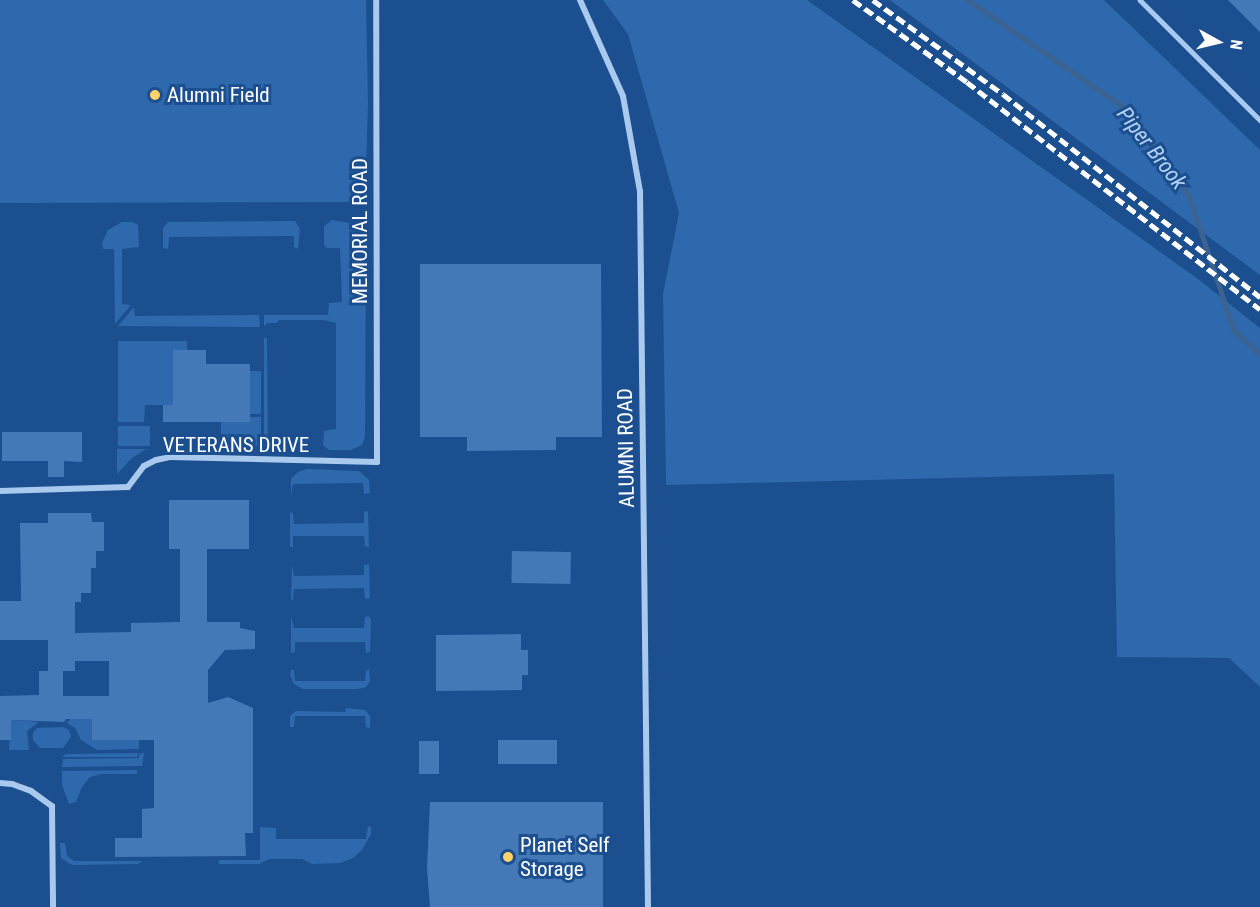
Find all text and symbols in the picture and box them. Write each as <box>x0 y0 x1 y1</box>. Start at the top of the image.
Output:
north arrow <box>1188 12 1248 72</box>
text: N <box>1226 38 1246 51</box>
place label: Alumni Field <box>167 82 270 108</box>
marker: Alumni Field <box>148 88 162 102</box>
water label: Piper Brook <box>1112 101 1192 195</box>
street label: MEMORIAL ROAD <box>347 158 373 304</box>
street label: ALUMNI ROAD <box>612 388 640 508</box>
street label: VETERANS DRIVE <box>163 432 309 458</box>
place label: Planet Self Storage <box>520 832 610 882</box>
marker: Planet Self Storage <box>501 850 515 864</box>

